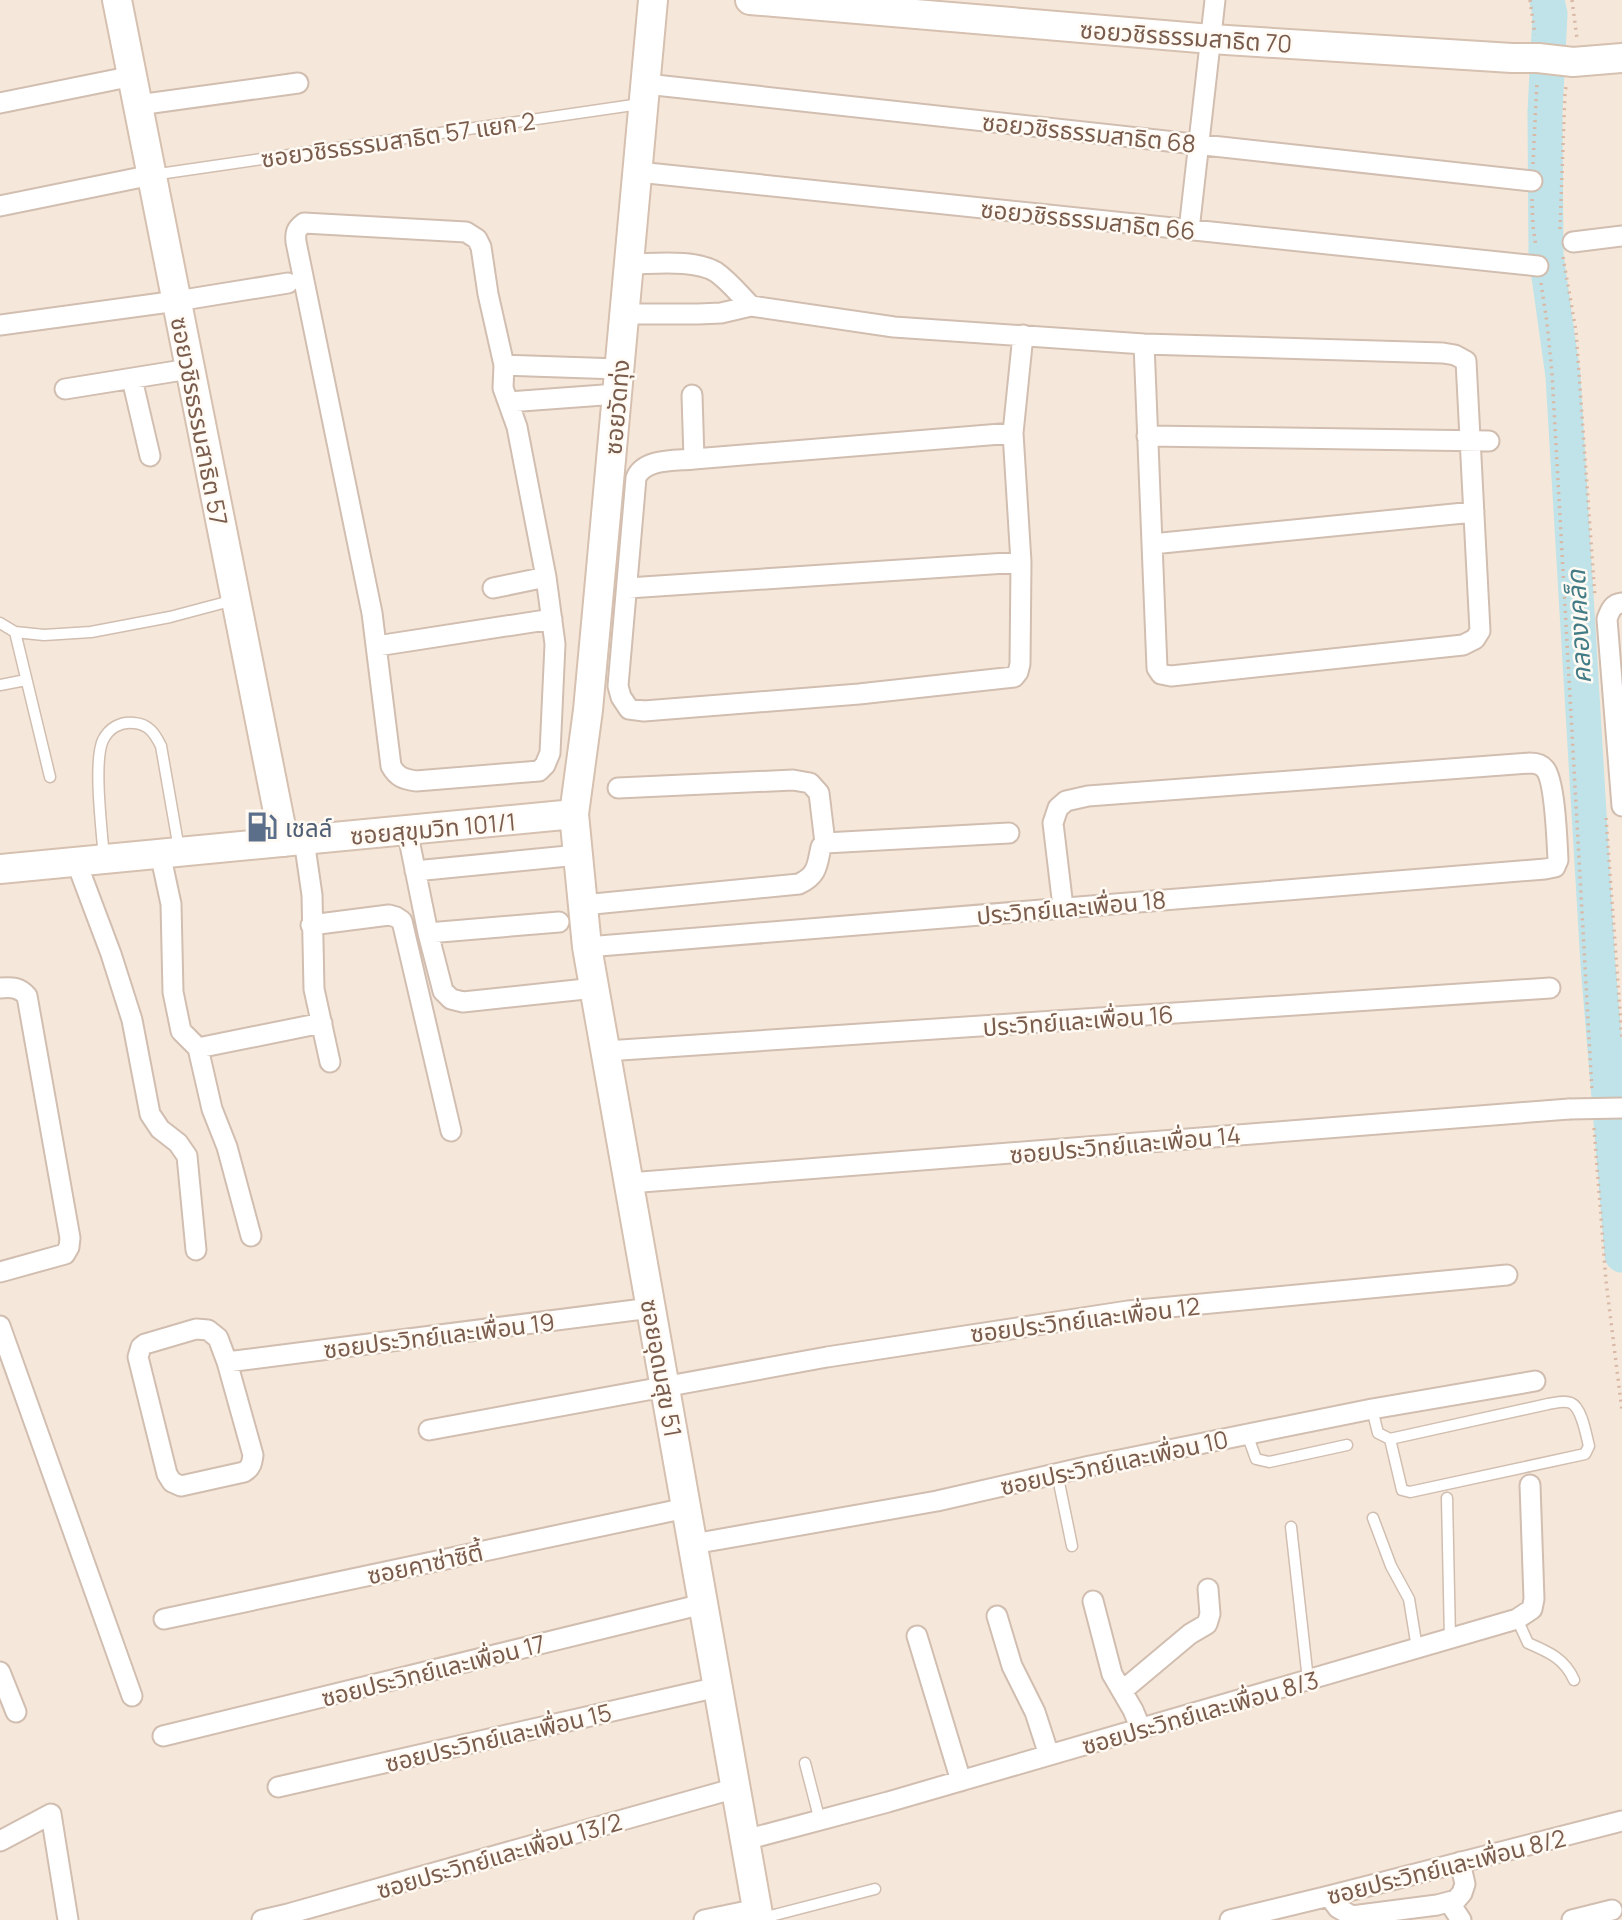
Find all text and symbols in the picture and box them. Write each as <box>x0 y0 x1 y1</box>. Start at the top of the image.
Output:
street label: ซอยวชิรธรรมสาธิต 70 <box>1079 12 1293 60</box>
street label: ซอยวชิรธรรมสาธิต 57 แยก 2 <box>259 103 537 175</box>
street label: ซอยวชิรธรรมสาธิต 68 <box>980 104 1198 160</box>
street label: ซอยวชิรธรรมสาธิต 66 <box>979 191 1197 247</box>
street label: ซอยวชิรธรรมสาธิต 57 <box>164 314 236 528</box>
street label: ซอยวัดทุ่ง <box>595 358 637 456</box>
water label: คลองเคล็ด <box>1557 568 1599 685</box>
street label: ซอยสุขุมวิท 101/1 <box>349 804 517 852</box>
fuel station icon: เชลล์ <box>245 810 279 844</box>
place label: เชลล์ <box>285 811 332 844</box>
street label: ประวิทย์และเพื่อน 18 <box>975 882 1167 932</box>
street label: ประวิทย์และเพื่อน 16 <box>982 997 1174 1043</box>
street label: ซอยประวิทย์และเพื่อน 14 <box>1008 1117 1242 1171</box>
street label: ซอยประวิทย์และเพื่อน 12 <box>968 1289 1202 1349</box>
street label: ซอยอุดมสุข 51 <box>634 1296 690 1440</box>
street label: ซอยประวิทย์และเพื่อน 19 <box>322 1304 556 1366</box>
street label: ซอยประวิทย์และเพื่อน 10 <box>997 1422 1231 1502</box>
street label: ซอยคาซ่าซิตี้ <box>364 1535 486 1591</box>
street label: ซอยประวิทย์และเพื่อน 17 <box>318 1626 548 1714</box>
street label: ซอยประวิทย์และเพื่อน 8/3 <box>1078 1662 1322 1762</box>
street label: ซอยประวิทย์และเพื่อน 15 <box>382 1695 614 1779</box>
street label: ซอยประวิทย์และเพื่อน 13/2 <box>372 1804 626 1906</box>
street label: ซอยประวิทย์และเพื่อน 8/2 <box>1323 1820 1569 1912</box>

